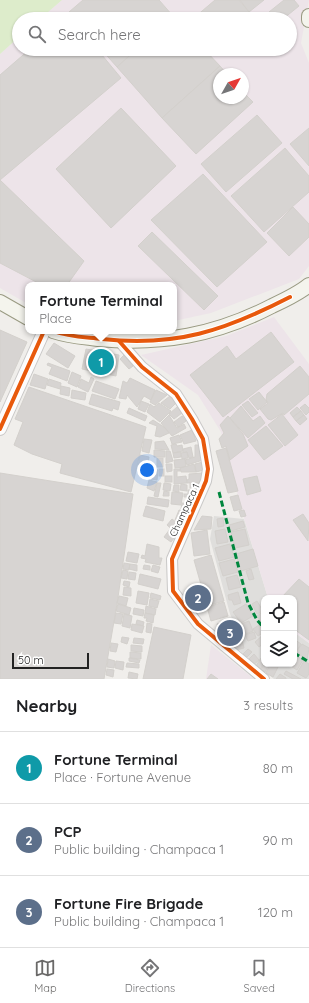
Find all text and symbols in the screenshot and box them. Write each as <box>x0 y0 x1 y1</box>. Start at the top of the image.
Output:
search box <box>12 12 297 56</box>
icon: search <box>26 23 48 45</box>
text: Search here <box>58 25 141 44</box>
north arrow <box>213 68 249 104</box>
popup <box>25 282 177 334</box>
text: Fortune Terminal <box>39 291 163 310</box>
text: Place <box>39 310 72 326</box>
pin: 1 <box>88 347 114 377</box>
your location <box>137 460 157 480</box>
street label: Champaca 1 <box>166 482 202 539</box>
pin: 2 <box>185 583 211 613</box>
map controls <box>261 595 297 667</box>
button: locate <box>261 595 297 631</box>
pin: 3 <box>217 618 243 648</box>
button: layers <box>261 631 297 667</box>
scale bar <box>12 651 89 670</box>
text: 50 m <box>18 653 44 667</box>
text: Nearby <box>16 695 77 716</box>
text: 3 results <box>243 697 293 713</box>
text: Fortune Terminal <box>54 750 178 769</box>
text: 1 <box>26 760 32 776</box>
text: 80 m <box>263 760 293 776</box>
text: Place · Fortune Avenue <box>54 769 191 785</box>
text: PCP <box>54 822 82 841</box>
text: 2 <box>25 832 33 848</box>
text: 90 m <box>263 832 293 848</box>
text: Public building · Champaca 1 <box>54 841 224 857</box>
text: Fortune Fire Brigade <box>54 894 203 913</box>
text: 3 <box>26 904 32 920</box>
text: 120 m <box>258 904 293 920</box>
text: Public building · Champaca 1 <box>54 913 224 929</box>
tab: Map <box>34 957 57 995</box>
tab: Directions <box>125 957 175 995</box>
tab: Saved <box>243 957 275 995</box>

